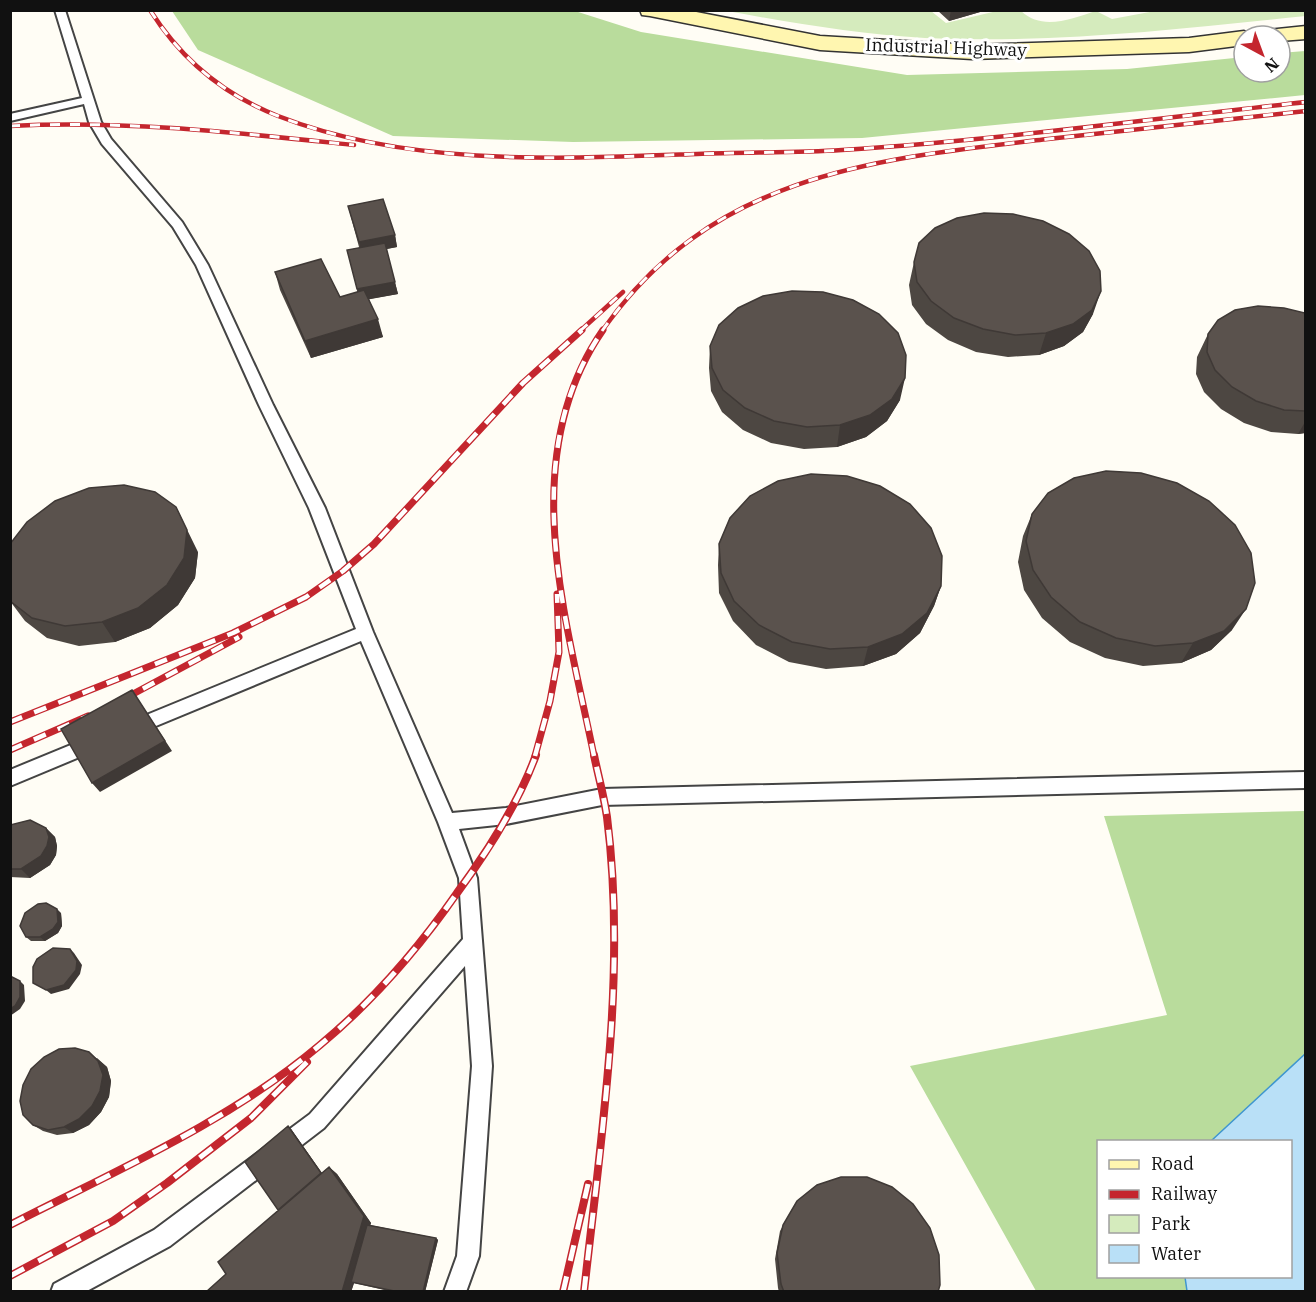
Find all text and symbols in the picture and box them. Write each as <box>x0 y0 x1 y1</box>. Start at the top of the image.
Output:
north arrow <box>1232 24 1292 84</box>
street label: Industrial Highway <box>865 33 1028 61</box>
text: N <box>1261 54 1283 77</box>
legend <box>1097 1140 1292 1278</box>
text: Road <box>1151 1152 1194 1175</box>
text: Railway <box>1151 1182 1217 1205</box>
text: Park <box>1151 1212 1191 1235</box>
text: Water <box>1151 1242 1201 1265</box>

